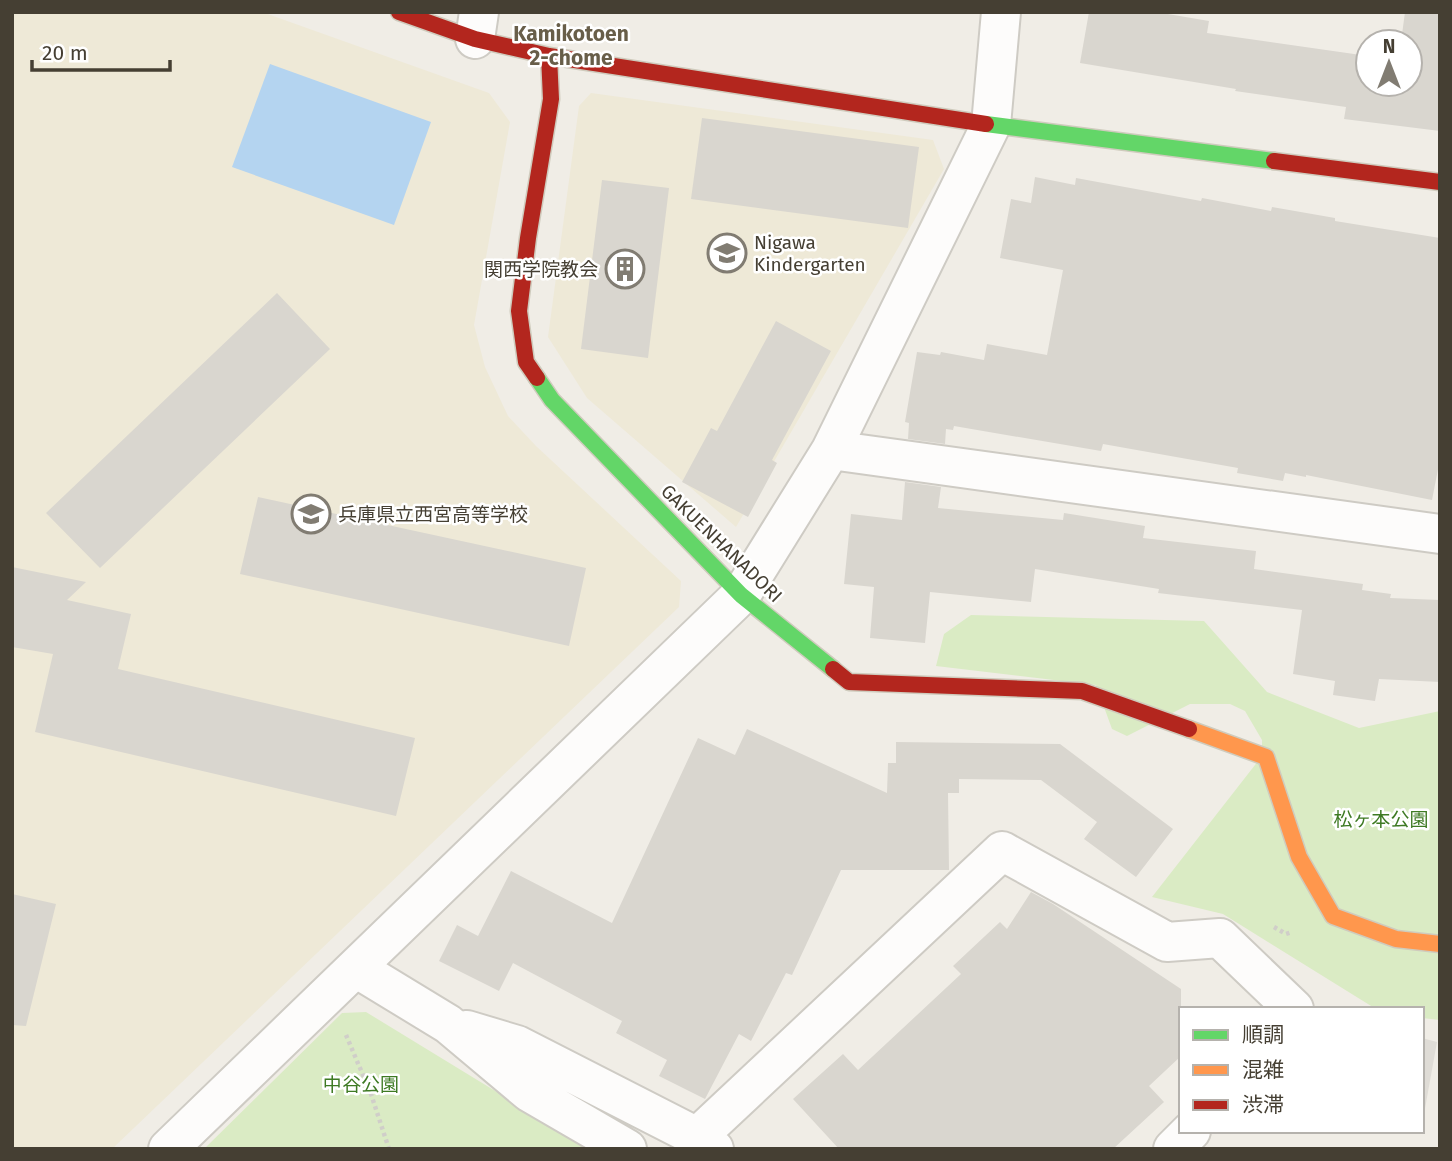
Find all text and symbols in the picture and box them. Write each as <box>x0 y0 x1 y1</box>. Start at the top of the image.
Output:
district label: Kamikotoen 2-chome <box>513 21 629 71</box>
scale bar <box>32 28 170 72</box>
north arrow <box>1354 28 1424 98</box>
text: N <box>1383 35 1395 58</box>
text: 20 m <box>42 40 88 66</box>
place label: Nigawa Kindergarten <box>754 231 866 276</box>
school or university icon: Nigawa Kindergarten <box>706 232 748 274</box>
building icon: 関西学院教会 <box>604 248 646 290</box>
place label: 関西学院教会 <box>484 258 598 281</box>
street label: GAKUENHANADORI <box>656 480 787 607</box>
school or university icon: 兵庫県立西宮高等学校 <box>290 493 332 535</box>
place label: 兵庫県立西宮高等学校 <box>338 503 528 526</box>
park label: 松ヶ本公園 <box>1333 808 1429 831</box>
legend <box>1179 1007 1424 1133</box>
text: 順調 <box>1242 1022 1284 1048</box>
text: 混雑 <box>1242 1057 1284 1083</box>
park label: 中谷公園 <box>323 1073 399 1096</box>
text: 渋滞 <box>1242 1092 1284 1118</box>

